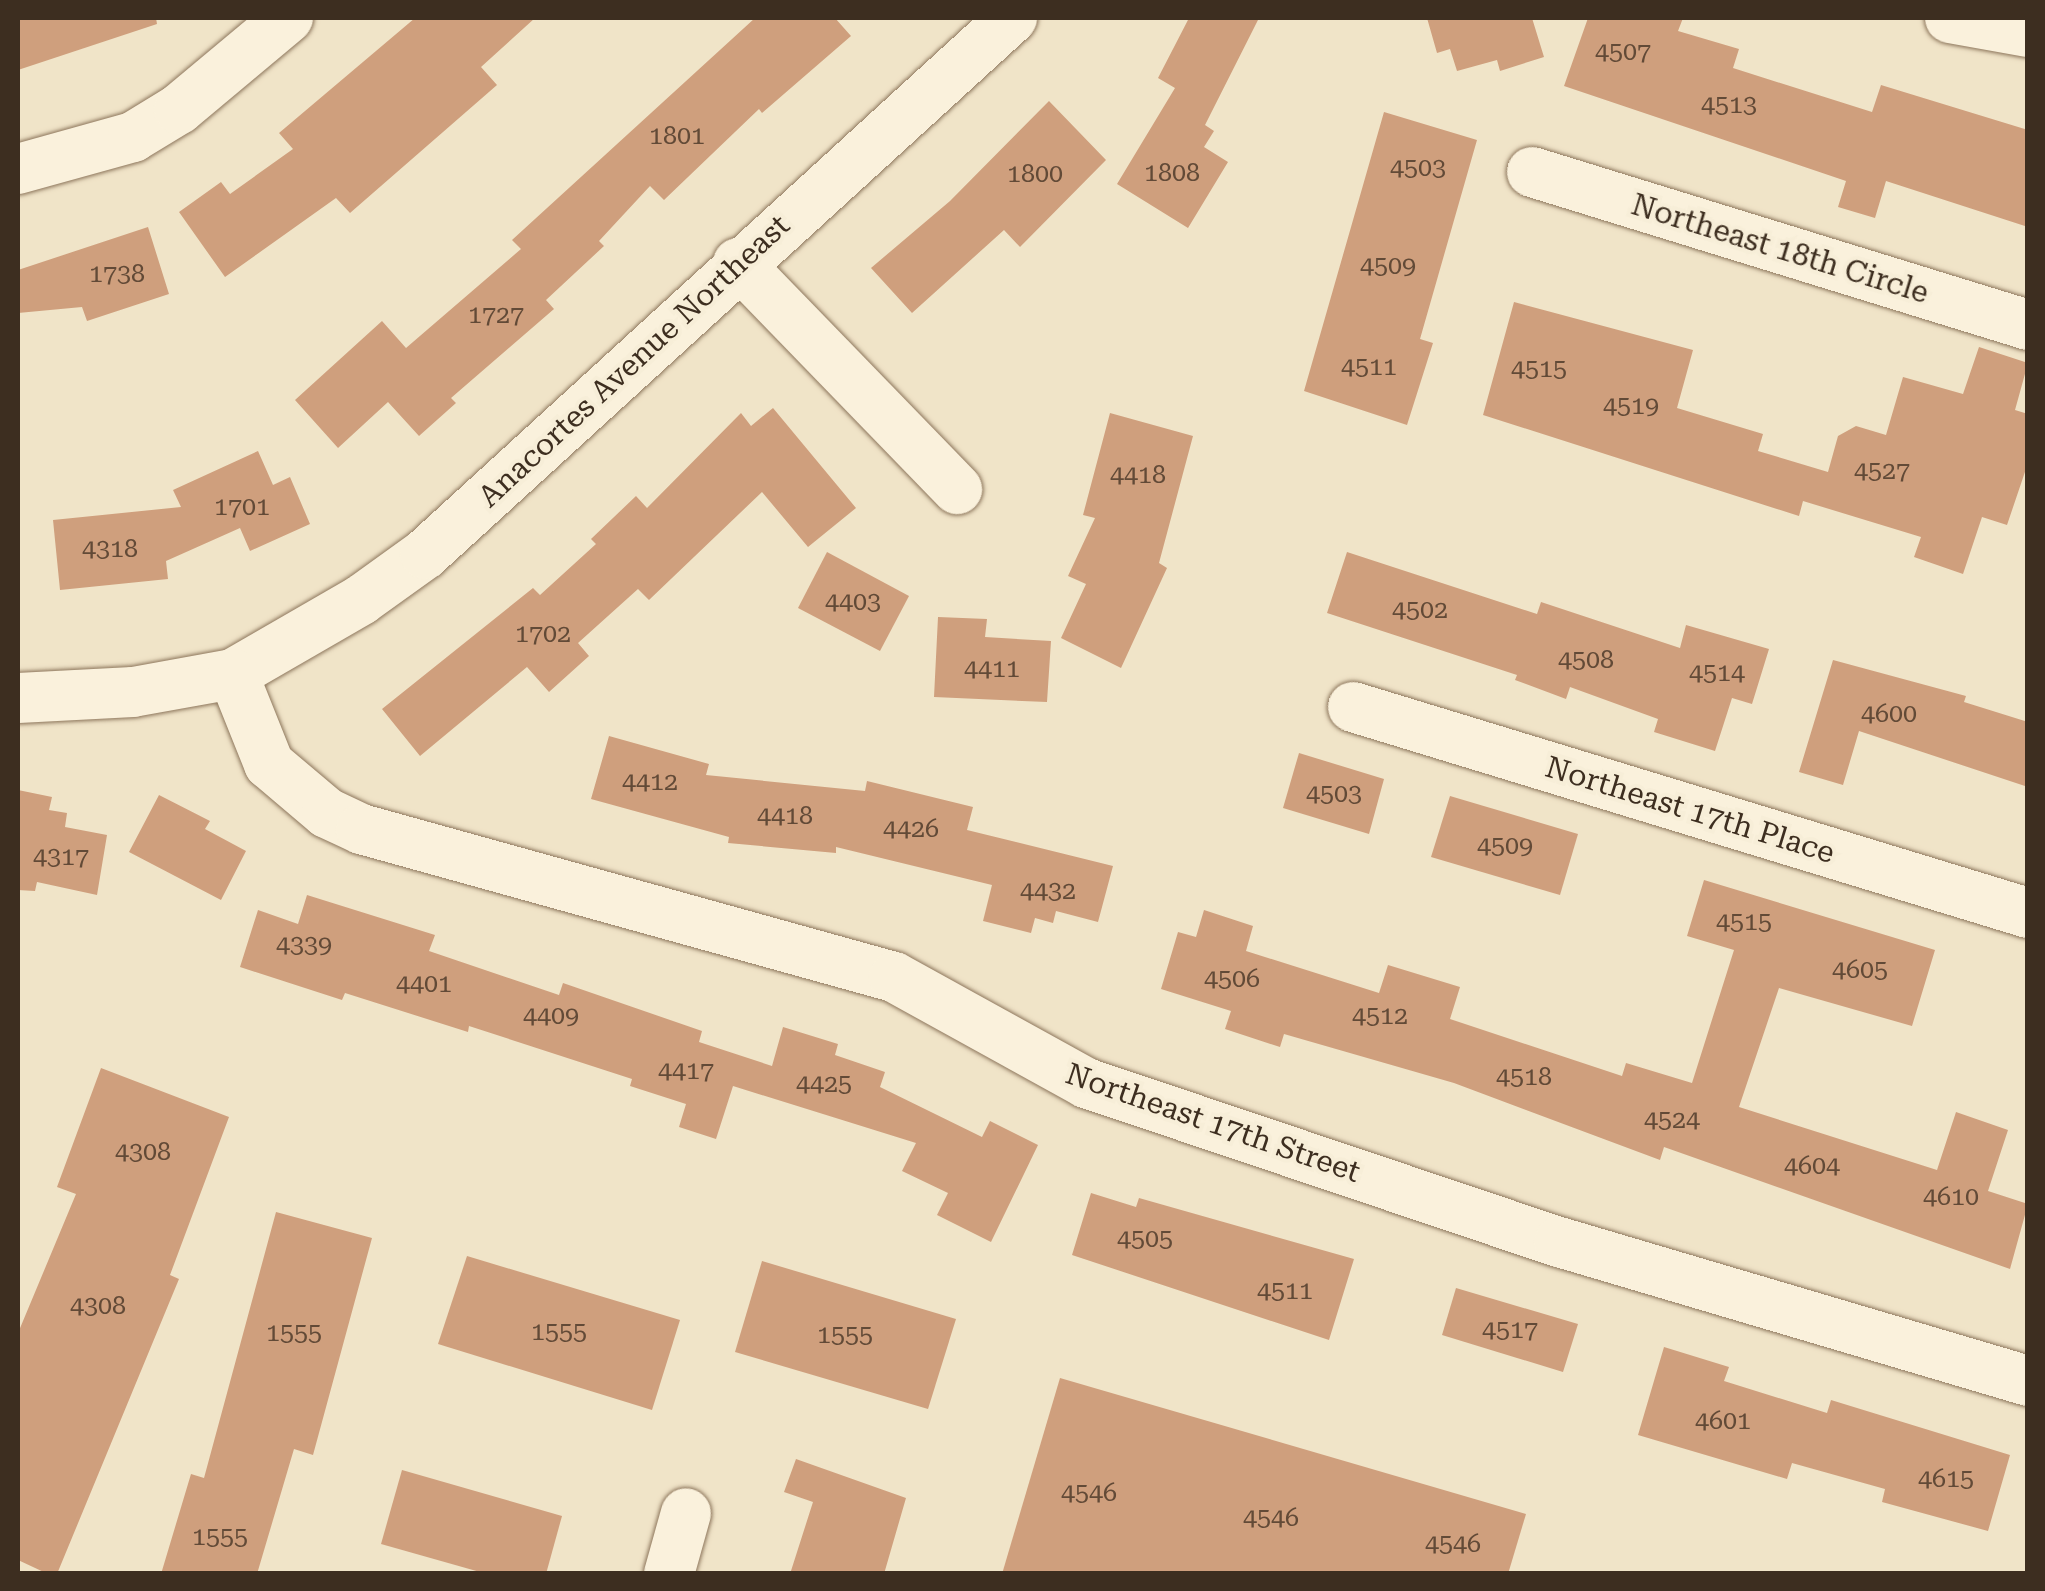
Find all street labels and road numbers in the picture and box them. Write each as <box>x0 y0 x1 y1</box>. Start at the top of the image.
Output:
street label: Northeast 18th Circle <box>1627 187 1933 311</box>
street label: Anacortes Avenue Northeast <box>471 207 797 515</box>
street label: Northeast 17th Place <box>1541 749 1839 871</box>
street label: Northeast 17th Street <box>1061 1056 1365 1190</box>

